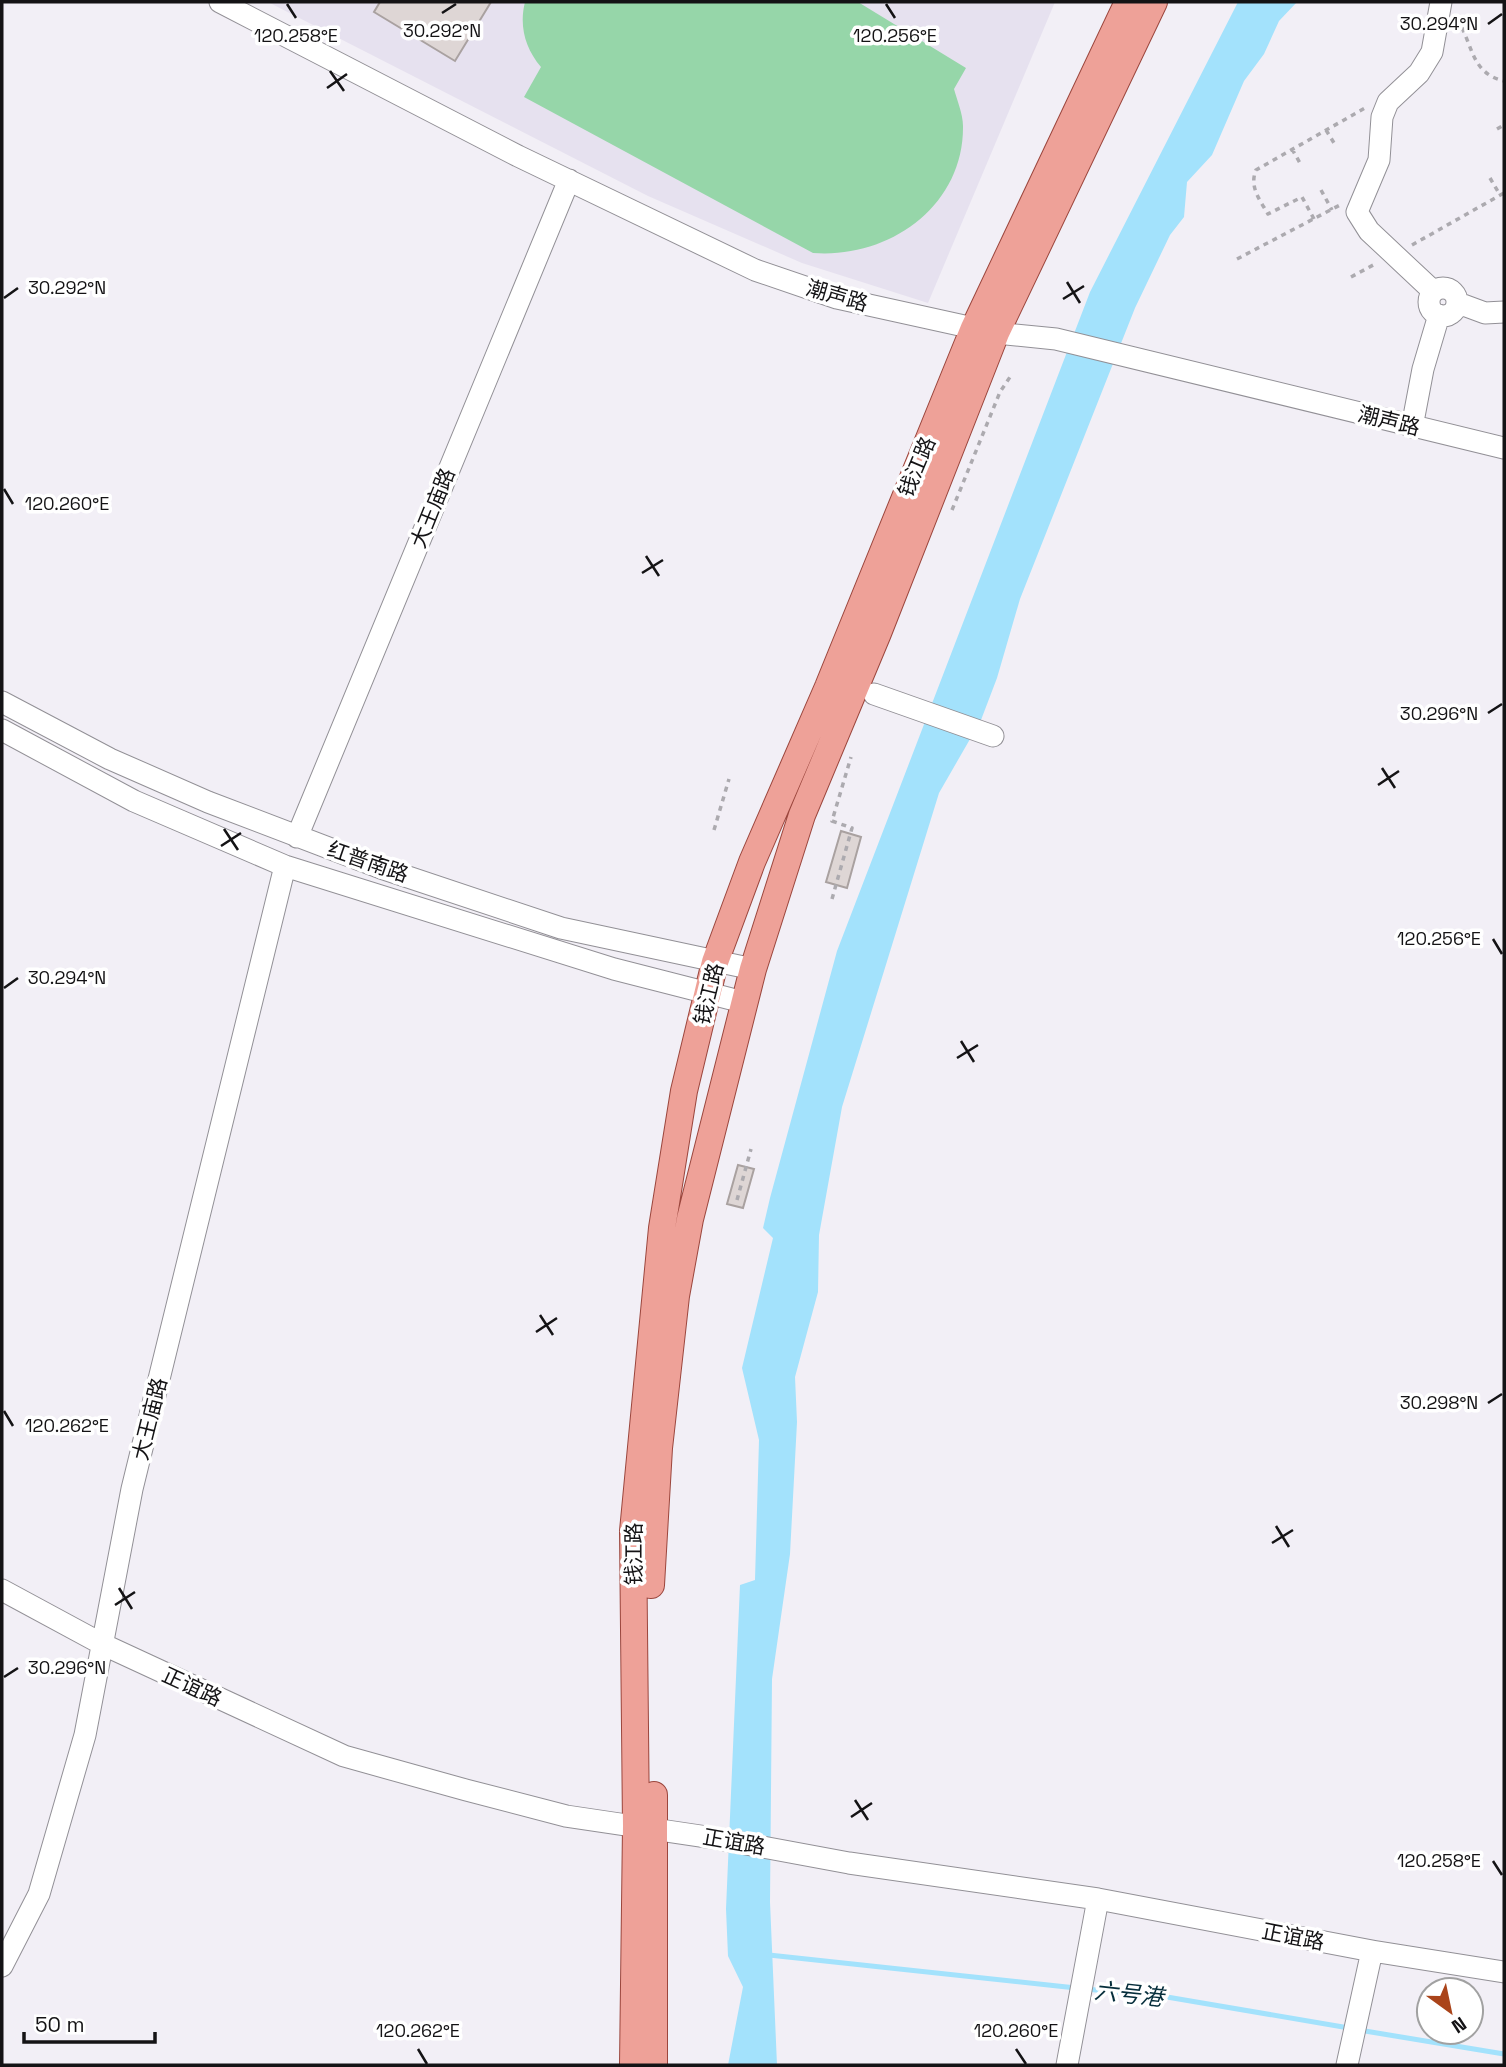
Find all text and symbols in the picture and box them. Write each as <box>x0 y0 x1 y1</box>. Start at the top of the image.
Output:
text: 30.294°N <box>1400 12 1478 35</box>
text: 30.292°N <box>403 19 481 42</box>
text: 120.258°E <box>254 24 338 47</box>
text: 120.256°E <box>853 24 937 47</box>
street label: 潮声路 <box>803 274 871 317</box>
text: 30.292°N <box>28 276 106 299</box>
street label: 潮声路 <box>1355 400 1423 441</box>
street label: 钱江路 <box>892 433 941 501</box>
street label: 大王庙路 <box>404 464 461 552</box>
text: 120.260°E <box>25 492 109 515</box>
text: 30.296°N <box>1400 702 1478 725</box>
street label: 红普南路 <box>324 835 412 888</box>
text: 120.256°E <box>1397 927 1481 950</box>
street label: 钱江路 <box>688 960 729 1028</box>
text: 30.294°N <box>28 966 106 989</box>
street label: 大王庙路 <box>126 1375 173 1463</box>
text: 30.298°N <box>1400 1391 1478 1414</box>
text: 120.262°E <box>25 1414 109 1437</box>
street label: 钱江路 <box>620 1523 647 1586</box>
text: 30.296°N <box>28 1656 106 1679</box>
street label: 正谊路 <box>158 1661 226 1712</box>
street label: 正谊路 <box>701 1823 767 1860</box>
text: 120.258°E <box>1397 1849 1481 1872</box>
street label: 正谊路 <box>1260 1917 1327 1956</box>
water label: 六号港 <box>1093 1975 1168 2013</box>
north arrow <box>1415 1976 1485 2046</box>
scale bar <box>24 2000 156 2044</box>
text: 50 m <box>35 2011 85 2038</box>
text: N <box>1447 2011 1471 2039</box>
text: 120.262°E <box>376 2019 460 2042</box>
text: 120.260°E <box>974 2019 1058 2042</box>

